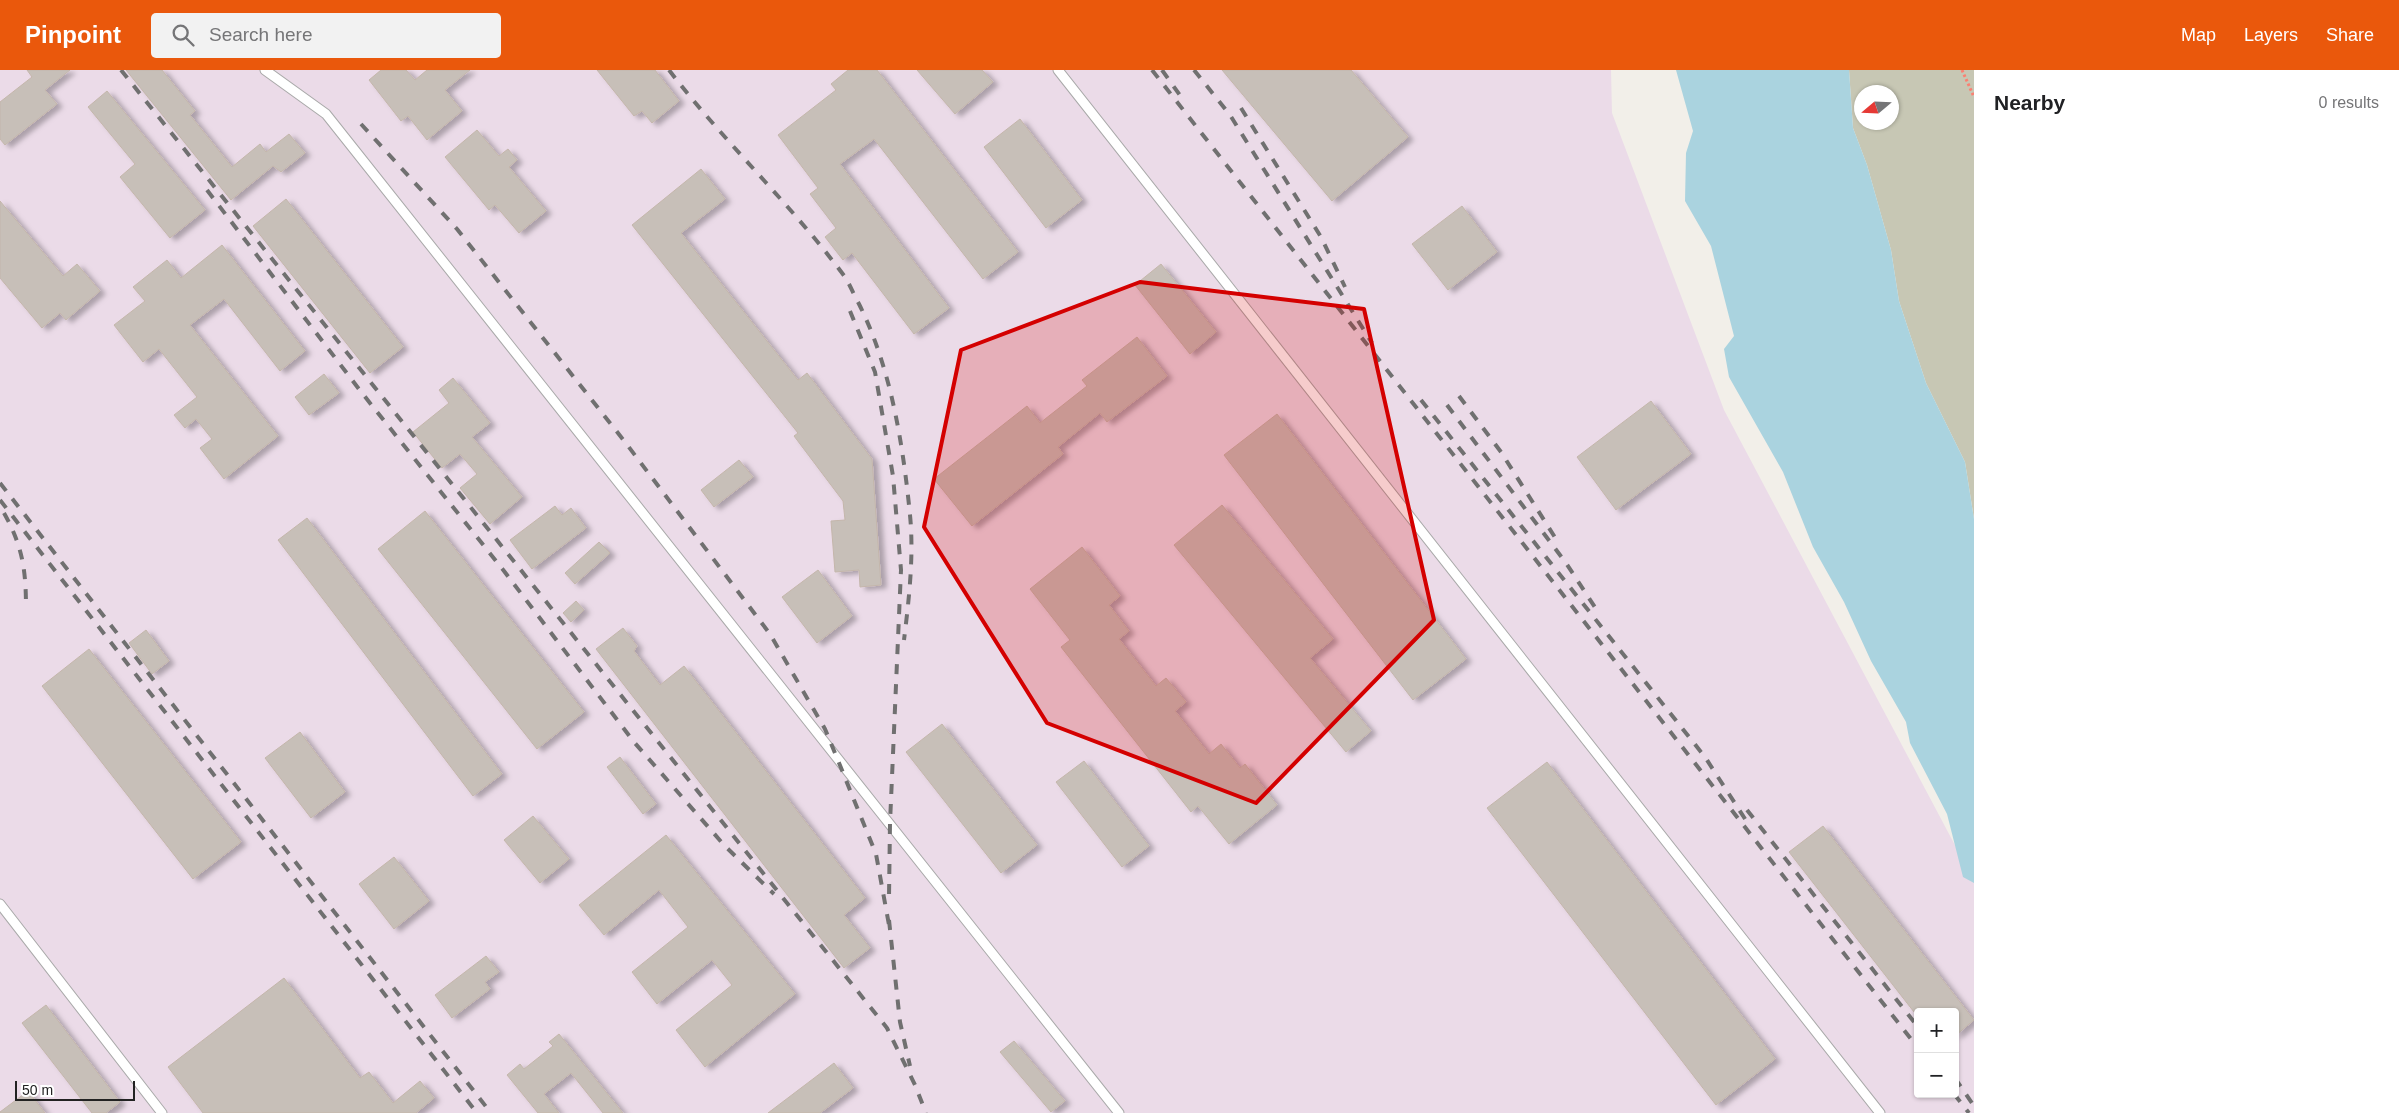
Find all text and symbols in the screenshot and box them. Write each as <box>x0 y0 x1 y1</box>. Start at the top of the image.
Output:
search box <box>151 13 501 58</box>
text: Pinpoint <box>25 21 121 48</box>
icon: search <box>169 21 197 49</box>
text: Search here <box>209 24 313 45</box>
text: Map <box>2181 25 2216 45</box>
text: Layers <box>2244 25 2298 45</box>
text: Share <box>2326 25 2374 45</box>
north arrow <box>1854 85 1899 130</box>
text: Nearby <box>1994 91 2065 114</box>
text: 0 results <box>2319 94 2379 111</box>
map controls <box>1914 1008 1959 1098</box>
button: + <box>1914 1008 1959 1053</box>
button: − <box>1914 1053 1959 1098</box>
scale bar <box>15 1078 135 1101</box>
text: 50 m <box>22 1082 53 1098</box>

